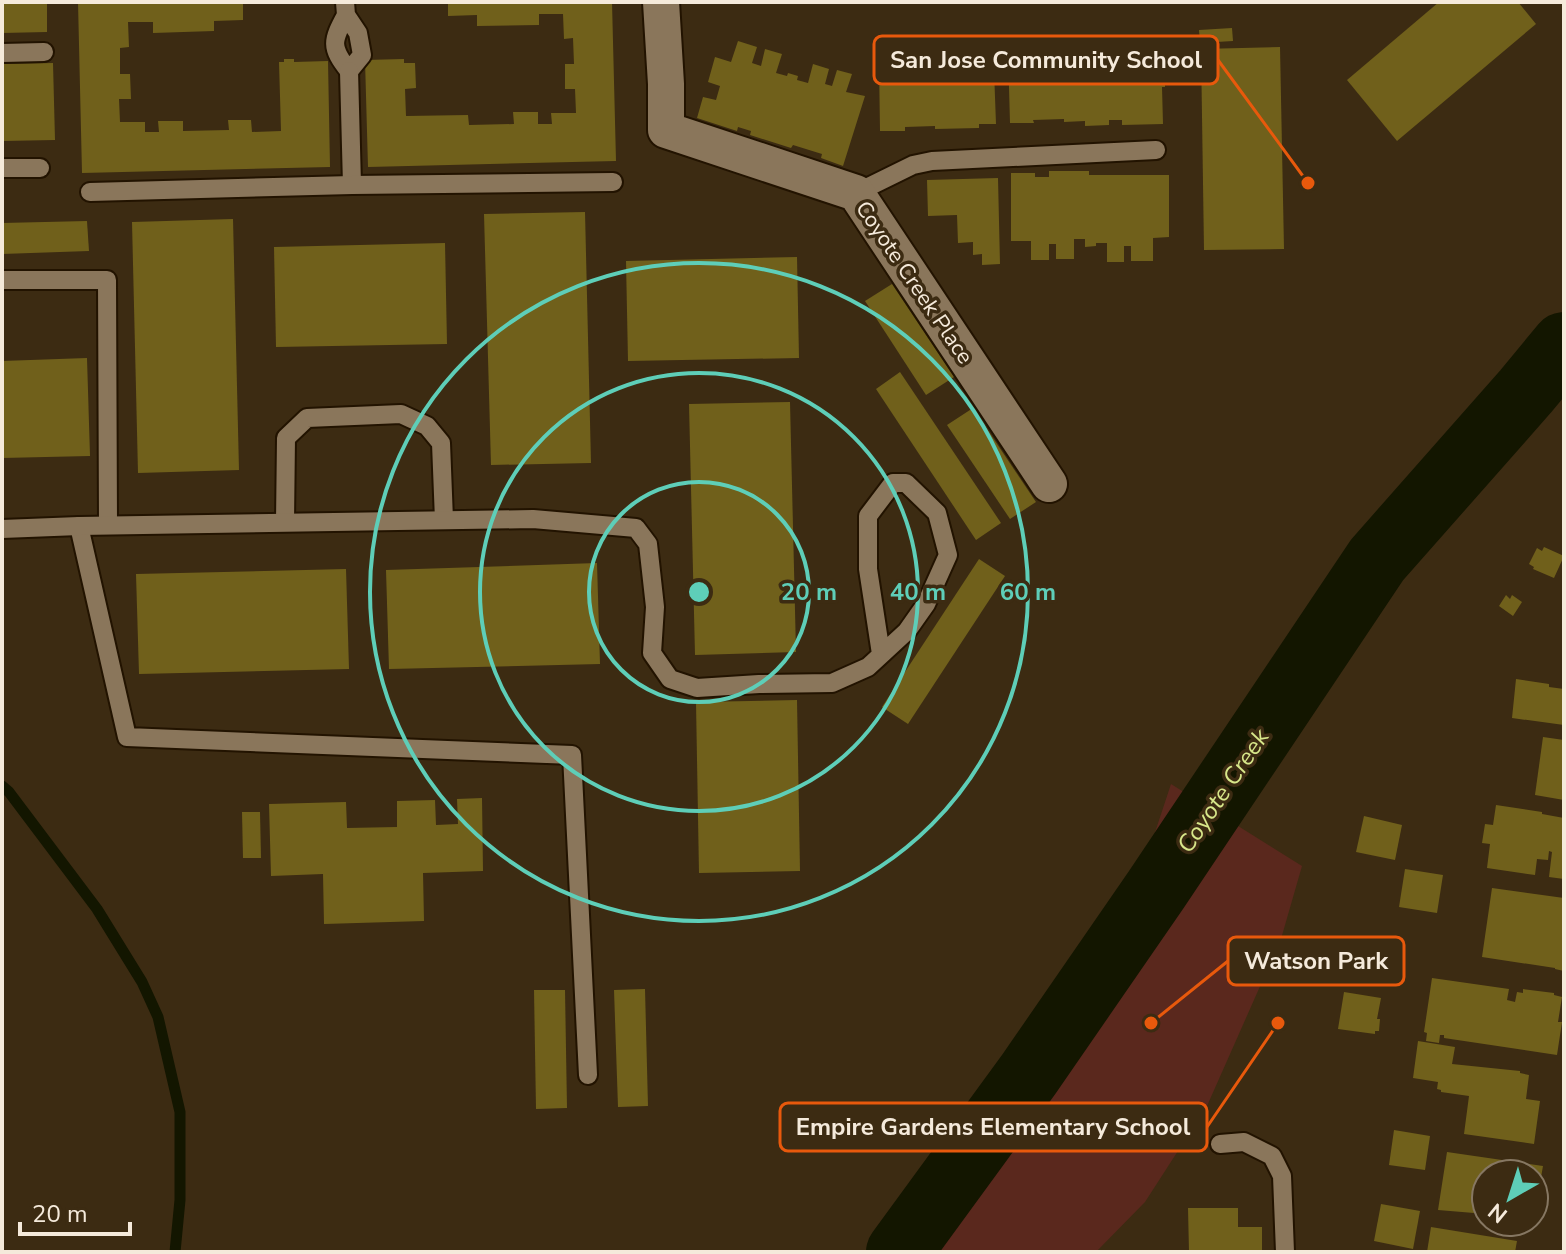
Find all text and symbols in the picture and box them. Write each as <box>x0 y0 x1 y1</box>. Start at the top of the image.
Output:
callout: San Jose Community School <box>874 36 1218 84</box>
text: San Jose Community School <box>890 44 1202 76</box>
street label: Coyote Creek Place <box>848 195 980 370</box>
text: 20 m <box>781 576 837 608</box>
text: 40 m <box>890 576 946 608</box>
text: 60 m <box>1000 576 1056 608</box>
centre of rings <box>685 578 713 606</box>
water label: Coyote Creek <box>1170 722 1277 859</box>
callout: Watson Park <box>1228 937 1404 985</box>
text: Watson Park <box>1244 945 1389 977</box>
callout: Empire Gardens Elementary School <box>780 1103 1207 1151</box>
text: Empire Gardens Elementary School <box>796 1111 1191 1143</box>
north arrow <box>1470 1158 1550 1238</box>
scale bar <box>20 1186 130 1236</box>
text: N <box>1482 1196 1514 1230</box>
text: 20 m <box>32 1198 88 1230</box>

